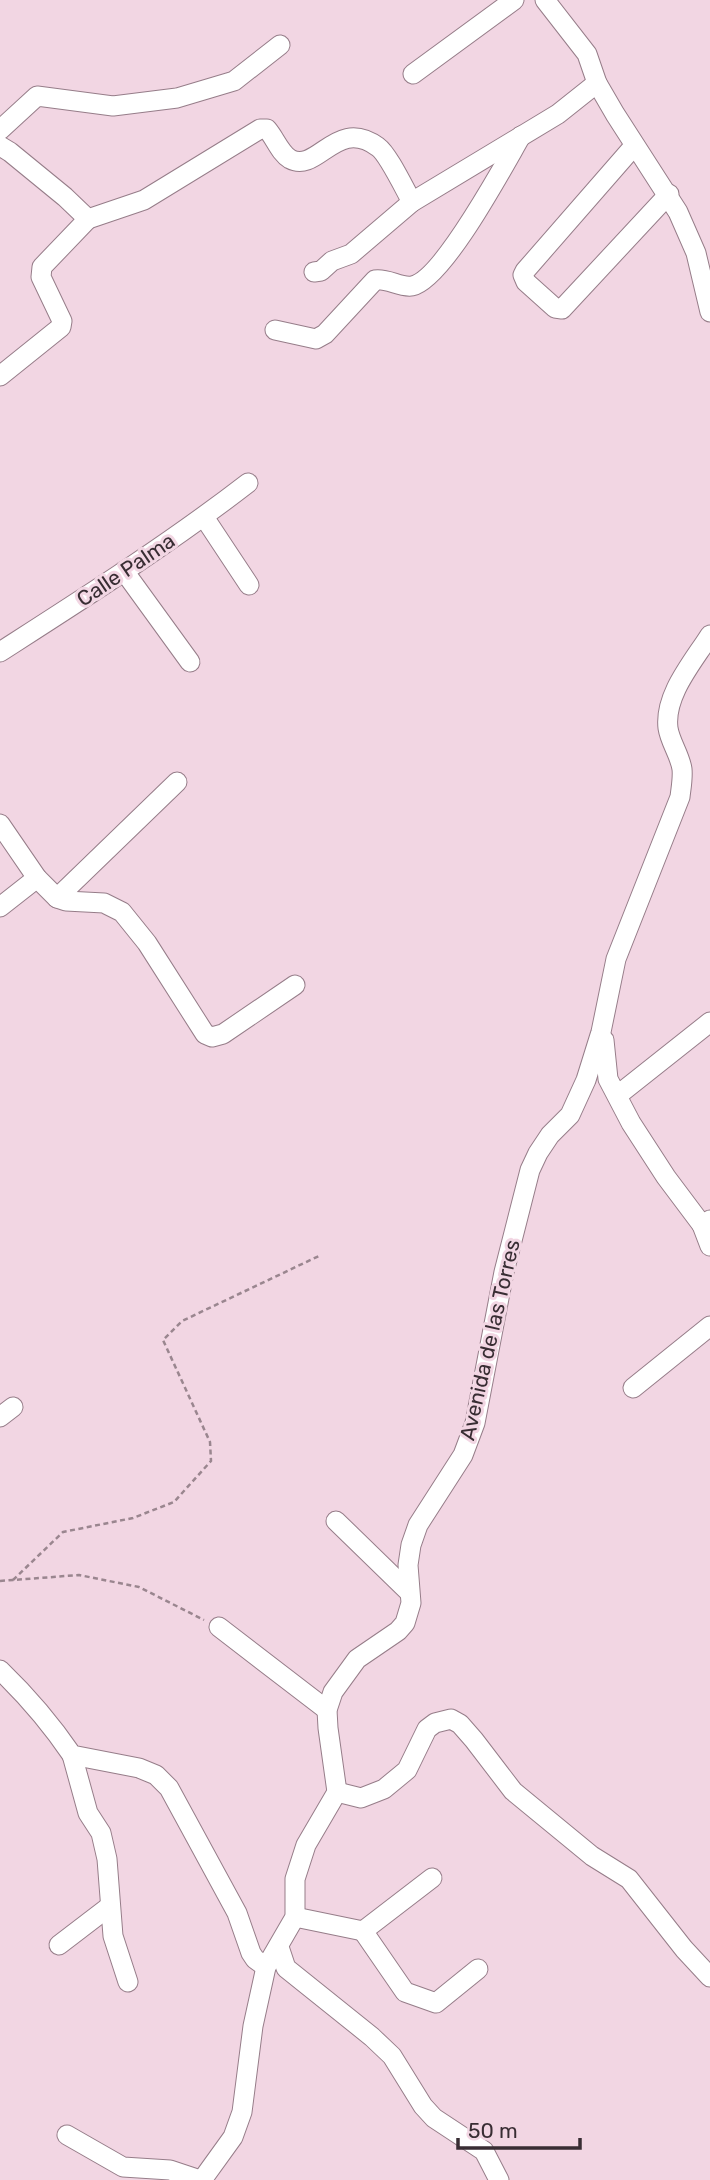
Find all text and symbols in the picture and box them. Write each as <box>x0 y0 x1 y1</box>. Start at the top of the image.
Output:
street label: Calle Palma <box>72 528 180 612</box>
street label: Avenida de las Torres <box>454 1237 525 1443</box>
scale bar <box>458 2106 580 2150</box>
text: 50 m <box>468 2118 518 2143</box>

